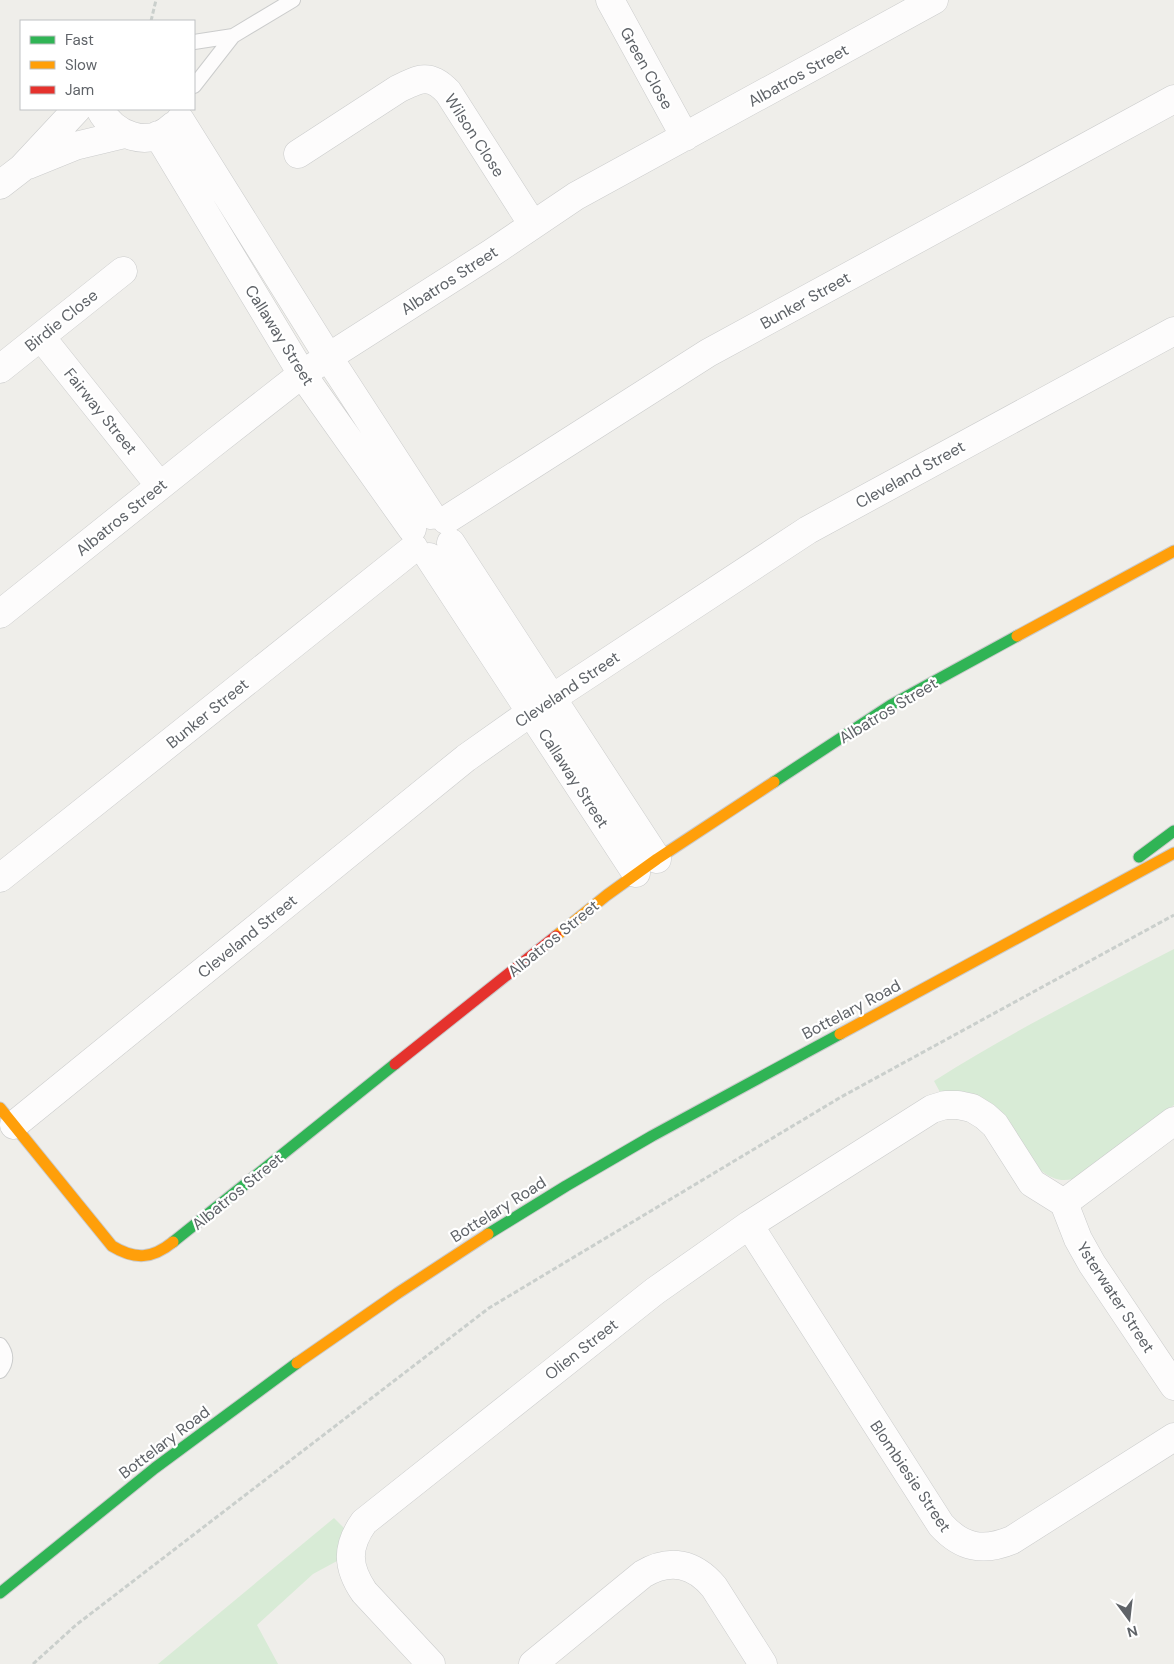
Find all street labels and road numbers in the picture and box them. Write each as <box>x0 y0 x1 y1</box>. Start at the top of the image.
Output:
street label: Green Close <box>615 23 678 113</box>
street label: Albatros Street <box>744 39 852 112</box>
street label: Wilson Close <box>440 90 509 181</box>
street label: Albatros Street <box>397 241 502 320</box>
street label: Bunker Street <box>756 267 854 334</box>
street label: Callaway Street <box>240 281 319 389</box>
street label: Birdie Close <box>21 285 102 356</box>
street label: Fairway Street <box>59 364 142 459</box>
street label: Cleveland Street <box>852 436 969 513</box>
street label: Albatros Street <box>71 474 171 561</box>
street label: Cleveland Street <box>511 647 624 732</box>
street label: Albatros Street <box>835 673 942 748</box>
street label: Bunker Street <box>162 674 253 753</box>
street label: Callaway Street <box>534 724 614 832</box>
street label: Cleveland Street <box>193 890 301 983</box>
street label: Albatros Street <box>503 895 603 982</box>
street label: Bottelary Road <box>798 975 904 1044</box>
street label: Albatros Street <box>187 1148 287 1235</box>
street label: Bottelary Road <box>447 1172 550 1247</box>
street label: Ysterwater Street <box>1072 1238 1159 1357</box>
street label: Olien Street <box>540 1314 622 1385</box>
street label: Bottelary Road <box>115 1401 214 1484</box>
street label: Blombiesie Street <box>865 1416 956 1536</box>

